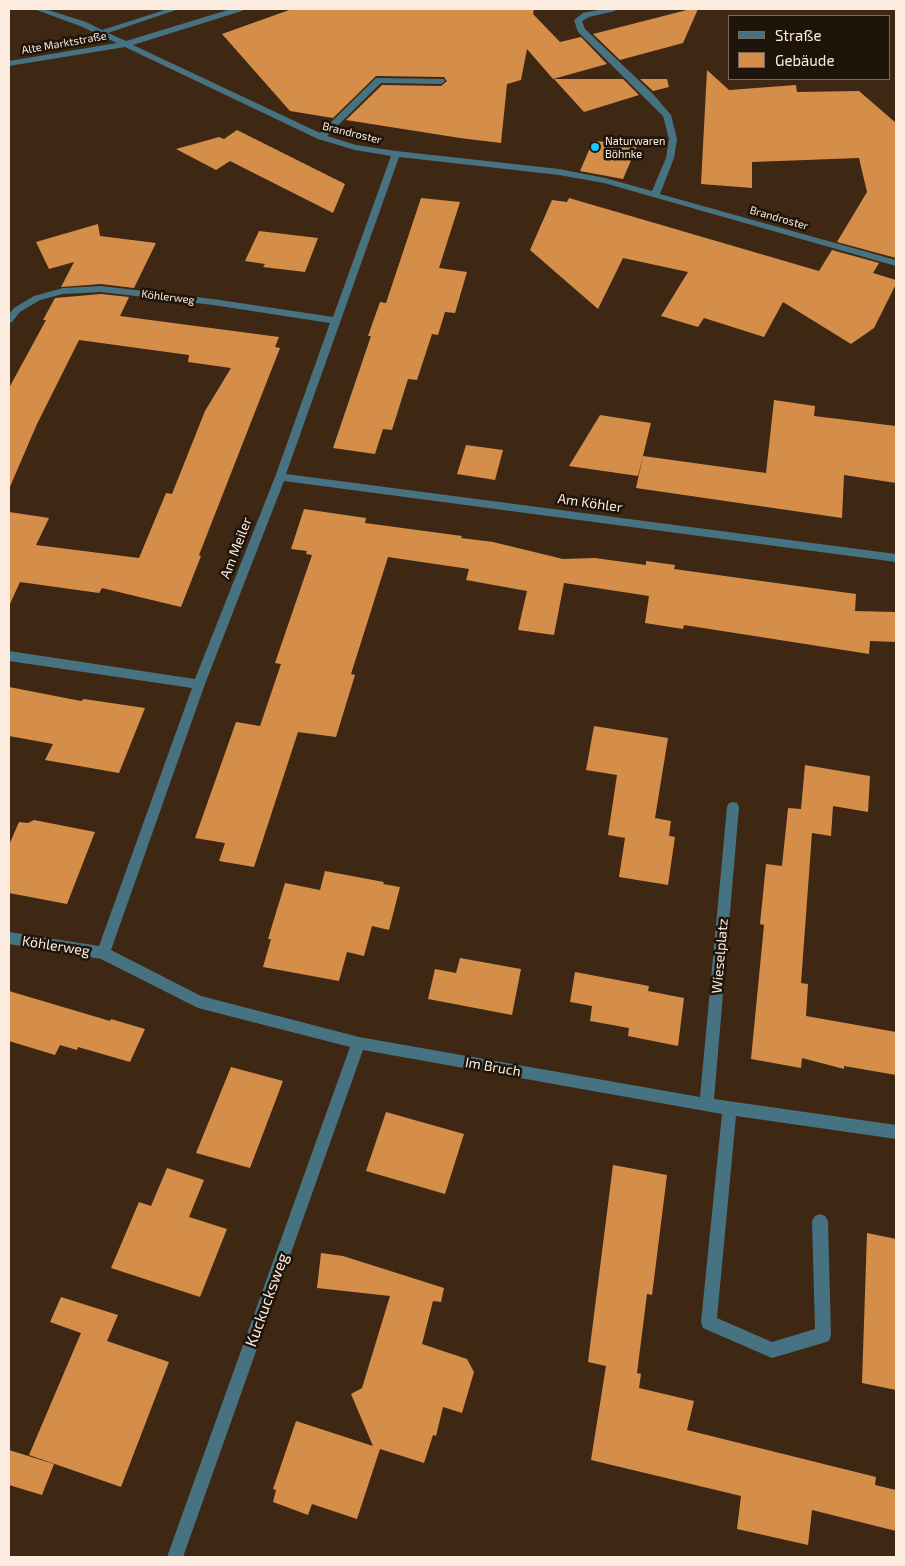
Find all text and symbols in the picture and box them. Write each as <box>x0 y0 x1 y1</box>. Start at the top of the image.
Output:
legend <box>728 15 890 80</box>
text: Straße <box>775 26 821 44</box>
street label: Alte Marktstraße <box>20 29 108 57</box>
text: Gebäude <box>775 51 834 69</box>
street label: Brandroster <box>321 119 383 147</box>
place label: Naturwaren Böhnke <box>605 134 665 160</box>
marker: Naturwaren Böhnke <box>589 141 601 153</box>
street label: Brandroster <box>748 203 810 233</box>
street label: Köhlerweg <box>141 287 195 307</box>
street label: Am Köhler <box>556 490 624 516</box>
street label: Am Meiler <box>217 515 255 581</box>
street label: Wieselplatz <box>708 918 732 994</box>
street label: Köhlerweg <box>21 932 91 960</box>
street label: Im Bruch <box>464 1054 522 1080</box>
street label: Kuckucksweg <box>241 1251 293 1349</box>

